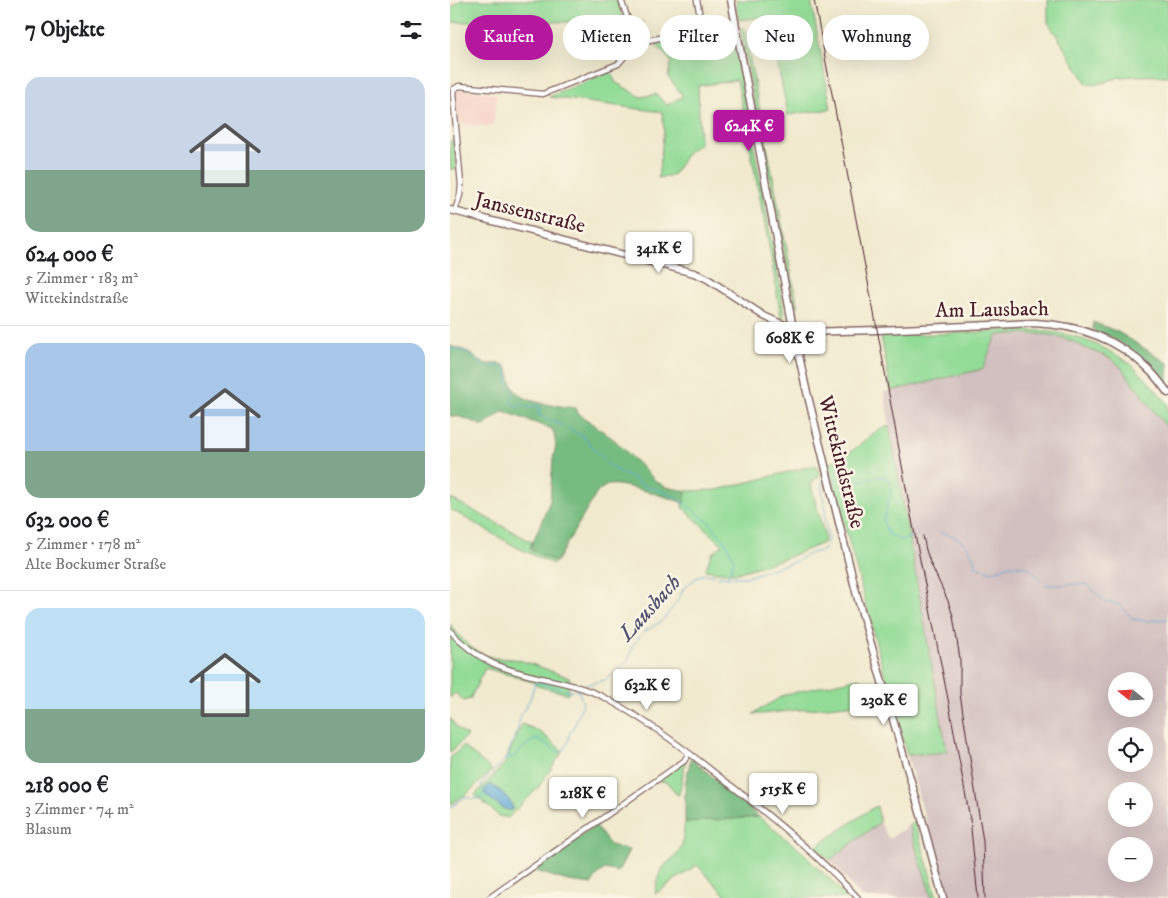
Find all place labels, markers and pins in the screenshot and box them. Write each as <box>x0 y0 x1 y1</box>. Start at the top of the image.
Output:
pin: 624K € <box>708 110 790 152</box>
pin: 341K € <box>618 232 700 274</box>
pin: 608K € <box>749 322 831 364</box>
pin: 632K € <box>606 668 688 711</box>
pin: 230K € <box>843 684 925 726</box>
pin: 515K € <box>742 772 824 815</box>
pin: 218K € <box>542 776 624 819</box>

